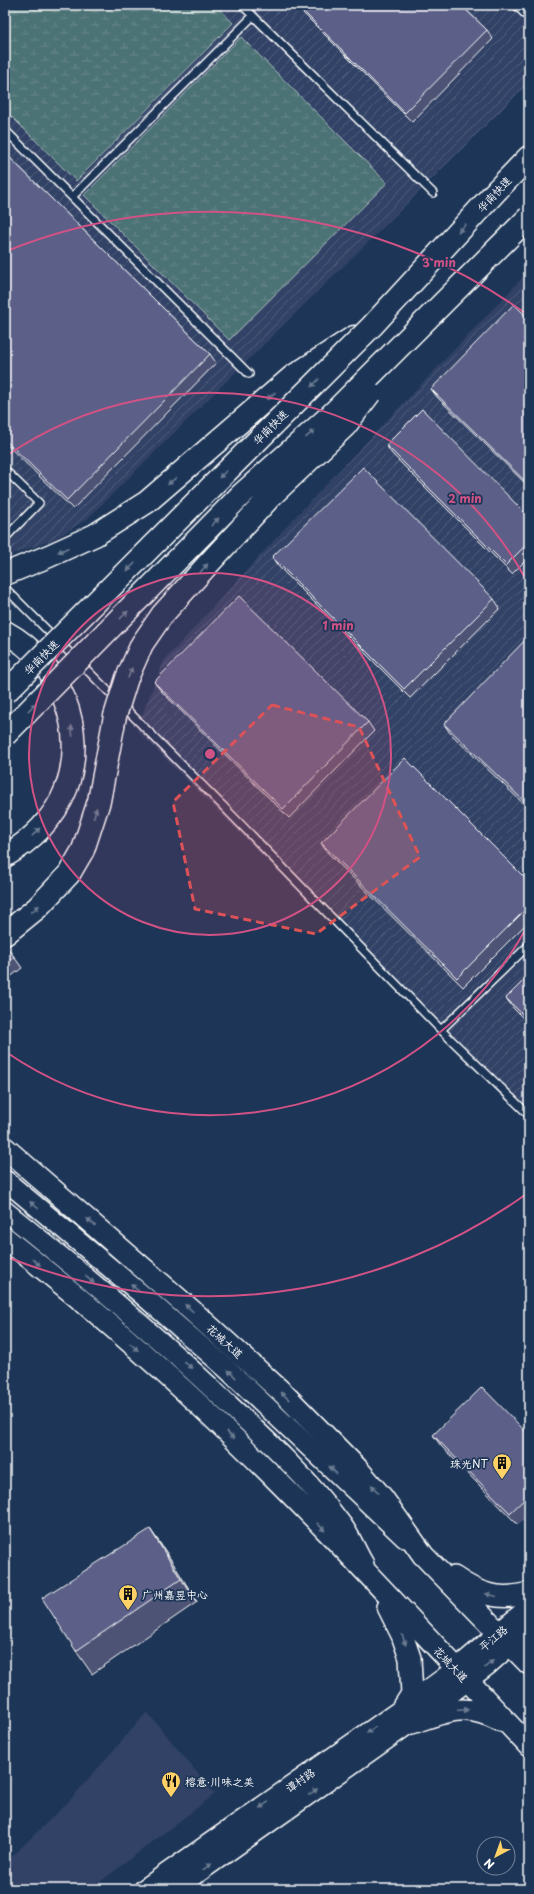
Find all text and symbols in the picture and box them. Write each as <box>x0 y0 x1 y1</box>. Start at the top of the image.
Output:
street label: 华南快速 <box>473 172 515 216</box>
one-way arrow <box>458 223 467 233</box>
text: 3 min <box>422 253 456 271</box>
one-way arrow <box>310 378 320 387</box>
one-way arrow <box>265 391 276 400</box>
street label: 华南快速 <box>248 405 292 449</box>
one-way arrow <box>305 429 315 439</box>
one-way arrow <box>218 469 228 479</box>
one-way arrow <box>167 476 178 485</box>
text: 2 min <box>448 489 482 507</box>
one-way arrow <box>210 517 219 527</box>
one-way arrow <box>57 547 68 553</box>
one-way arrow <box>126 562 136 572</box>
one-way arrow <box>199 563 209 573</box>
one-way arrow <box>119 610 129 620</box>
text: 1 min <box>322 616 354 634</box>
street label: 华南快速 <box>19 635 63 679</box>
one-way arrow <box>127 667 133 679</box>
one-way arrow <box>27 702 37 712</box>
one-way arrow <box>69 725 75 737</box>
centre of rings <box>203 747 217 761</box>
one-way arrow <box>92 806 98 818</box>
one-way arrow <box>31 828 40 837</box>
one-way arrow <box>30 904 40 914</box>
one-way arrow <box>29 1201 40 1210</box>
one-way arrow <box>86 1218 96 1227</box>
one-way arrow <box>30 1258 41 1267</box>
one-way arrow <box>84 1275 95 1284</box>
one-way arrow <box>129 1284 140 1293</box>
one-way arrow <box>184 1303 194 1313</box>
street label: 花城大道 <box>203 1320 247 1362</box>
one-way arrow <box>129 1342 139 1352</box>
one-way arrow <box>183 1360 192 1369</box>
one-way arrow <box>228 1370 237 1379</box>
one-way arrow <box>280 1391 290 1400</box>
one-way arrow <box>225 1430 235 1440</box>
building icon: 珠光NT <box>491 1452 513 1480</box>
place label: 珠光NT <box>450 1455 489 1472</box>
one-way arrow <box>328 1466 338 1475</box>
one-way arrow <box>371 1484 380 1494</box>
one-way arrow <box>316 1522 326 1532</box>
building icon: 广州嘉昱中心 <box>117 1583 139 1611</box>
place label: 广州嘉昱中心 <box>142 1586 208 1603</box>
one-way arrow <box>485 1592 497 1598</box>
street label: 平江路 <box>475 1621 511 1655</box>
one-way arrow <box>401 1634 407 1646</box>
street label: 花城大道 <box>430 1642 472 1686</box>
one-way arrow <box>484 1659 495 1668</box>
one-way arrow <box>457 1707 470 1713</box>
one-way arrow <box>366 1726 377 1734</box>
street label: 谭村路 <box>282 1764 318 1796</box>
restaurant icon: 榕意·川味之美 <box>160 1770 182 1798</box>
place label: 榕意·川味之美 <box>185 1773 254 1790</box>
one-way arrow <box>308 1788 319 1796</box>
one-way arrow <box>259 1801 270 1809</box>
north arrow <box>476 1836 516 1876</box>
text: N <box>480 1854 498 1873</box>
one-way arrow <box>201 1863 212 1871</box>

